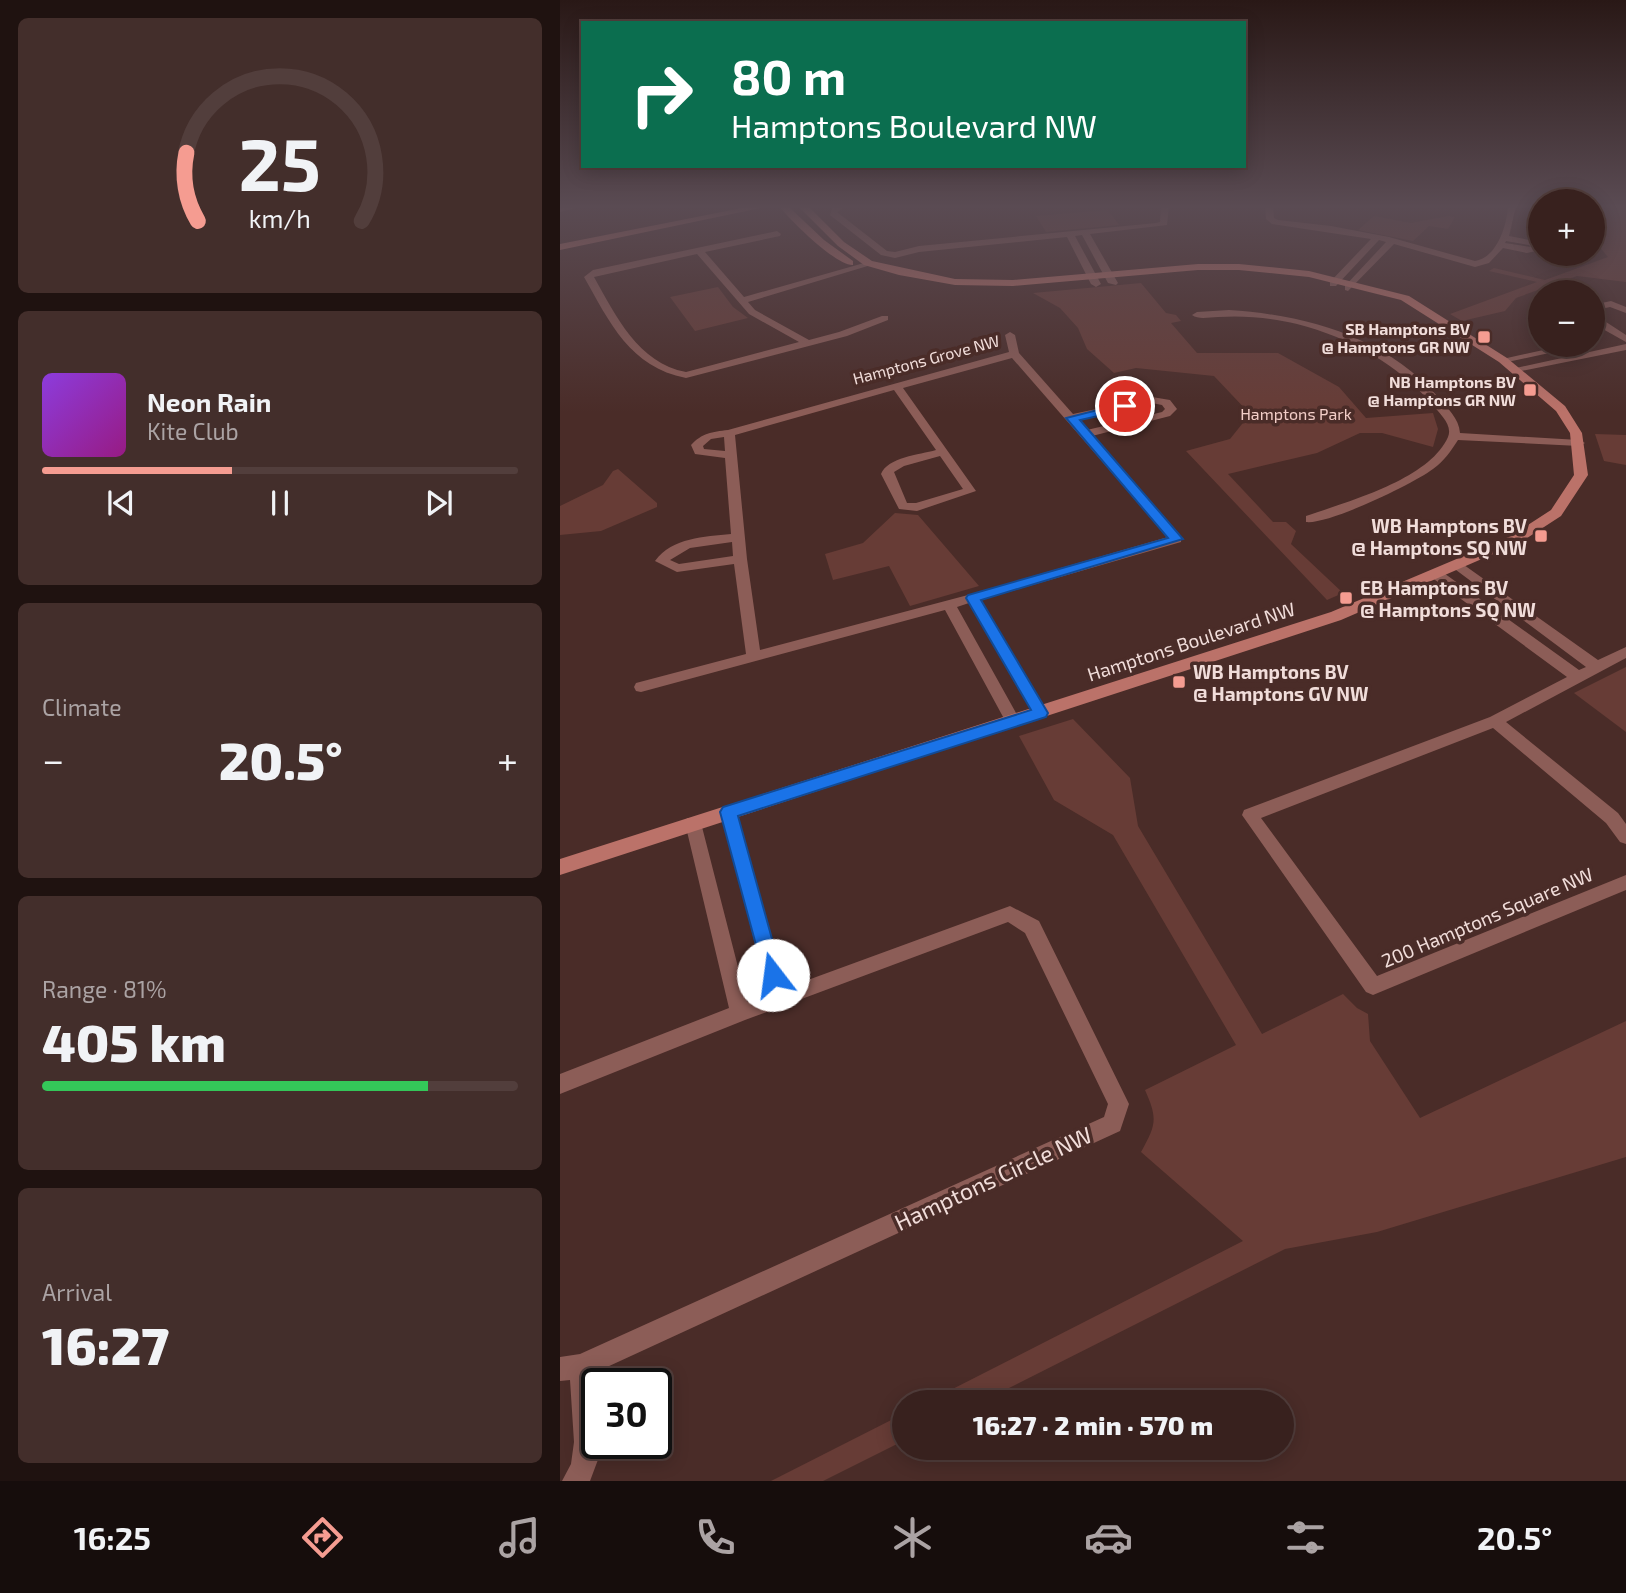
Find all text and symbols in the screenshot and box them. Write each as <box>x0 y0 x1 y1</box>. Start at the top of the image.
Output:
text: 80 m <box>731 46 846 105</box>
icon: right <box>616 49 707 140</box>
text: Hamptons Boulevard NW <box>731 106 1097 144</box>
text: 25 <box>239 119 321 207</box>
map controls <box>1528 189 1605 357</box>
button: + <box>1528 189 1605 266</box>
text: km/h <box>249 203 311 233</box>
button: − <box>1528 280 1605 357</box>
place label: SB Hamptons BV @ Hamptons GR NW <box>1322 319 1471 356</box>
marker: SB Hamptons BV @ Hamptons GR NW <box>1476 329 1492 345</box>
street label: Hamptons Grove NW <box>851 330 1001 388</box>
place label: NB Hamptons BV @ Hamptons GR NW <box>1368 372 1517 409</box>
pin <box>1095 376 1155 436</box>
marker: NB Hamptons BV @ Hamptons GR NW <box>1522 382 1538 398</box>
text: Neon Rain <box>147 386 271 417</box>
icon: arrive <box>1106 387 1144 425</box>
park label: Hamptons Park <box>1240 404 1352 423</box>
text: Kite Club <box>147 417 239 445</box>
icon: previous <box>102 484 140 522</box>
icon: pause <box>261 484 299 522</box>
icon: next <box>420 484 458 522</box>
place label: WB Hamptons BV @ Hamptons SQ NW <box>1351 514 1528 560</box>
marker: WB Hamptons BV @ Hamptons SQ NW <box>1533 528 1549 544</box>
place label: EB Hamptons BV @ Hamptons SQ NW <box>1360 576 1536 622</box>
marker: EB Hamptons BV @ Hamptons SQ NW <box>1338 590 1354 606</box>
street label: Hamptons Boulevard NW <box>1084 596 1298 686</box>
place label: WB Hamptons BV @ Hamptons GV NW <box>1193 660 1369 705</box>
marker: WB Hamptons BV @ Hamptons GV NW <box>1171 674 1187 690</box>
text: Climate <box>42 693 122 721</box>
text: 20.5° <box>219 728 343 790</box>
text: − <box>42 736 64 782</box>
text: + <box>497 736 518 782</box>
street label: 200 Hamptons Square NW <box>1378 862 1596 972</box>
position arrow <box>736 938 810 1012</box>
text: Range · 81% <box>42 975 167 1003</box>
text: 405 km <box>42 1010 226 1072</box>
street label: Hamptons Circle NW <box>890 1120 1096 1236</box>
text: Arrival <box>42 1278 112 1306</box>
text: 16:27 <box>42 1313 169 1375</box>
speed limit sign: 30 <box>581 1368 672 1459</box>
text: 16:27 · 2 min · 570 m <box>973 1409 1213 1440</box>
icon: directions <box>298 1513 347 1562</box>
icon: music <box>495 1513 544 1562</box>
icon: phone <box>691 1513 740 1562</box>
icon: climate <box>888 1513 937 1562</box>
icon: car <box>1084 1513 1133 1562</box>
icon: filters <box>1281 1513 1330 1562</box>
text: 16:25 <box>74 1518 151 1556</box>
text: 20.5° <box>1477 1518 1552 1556</box>

